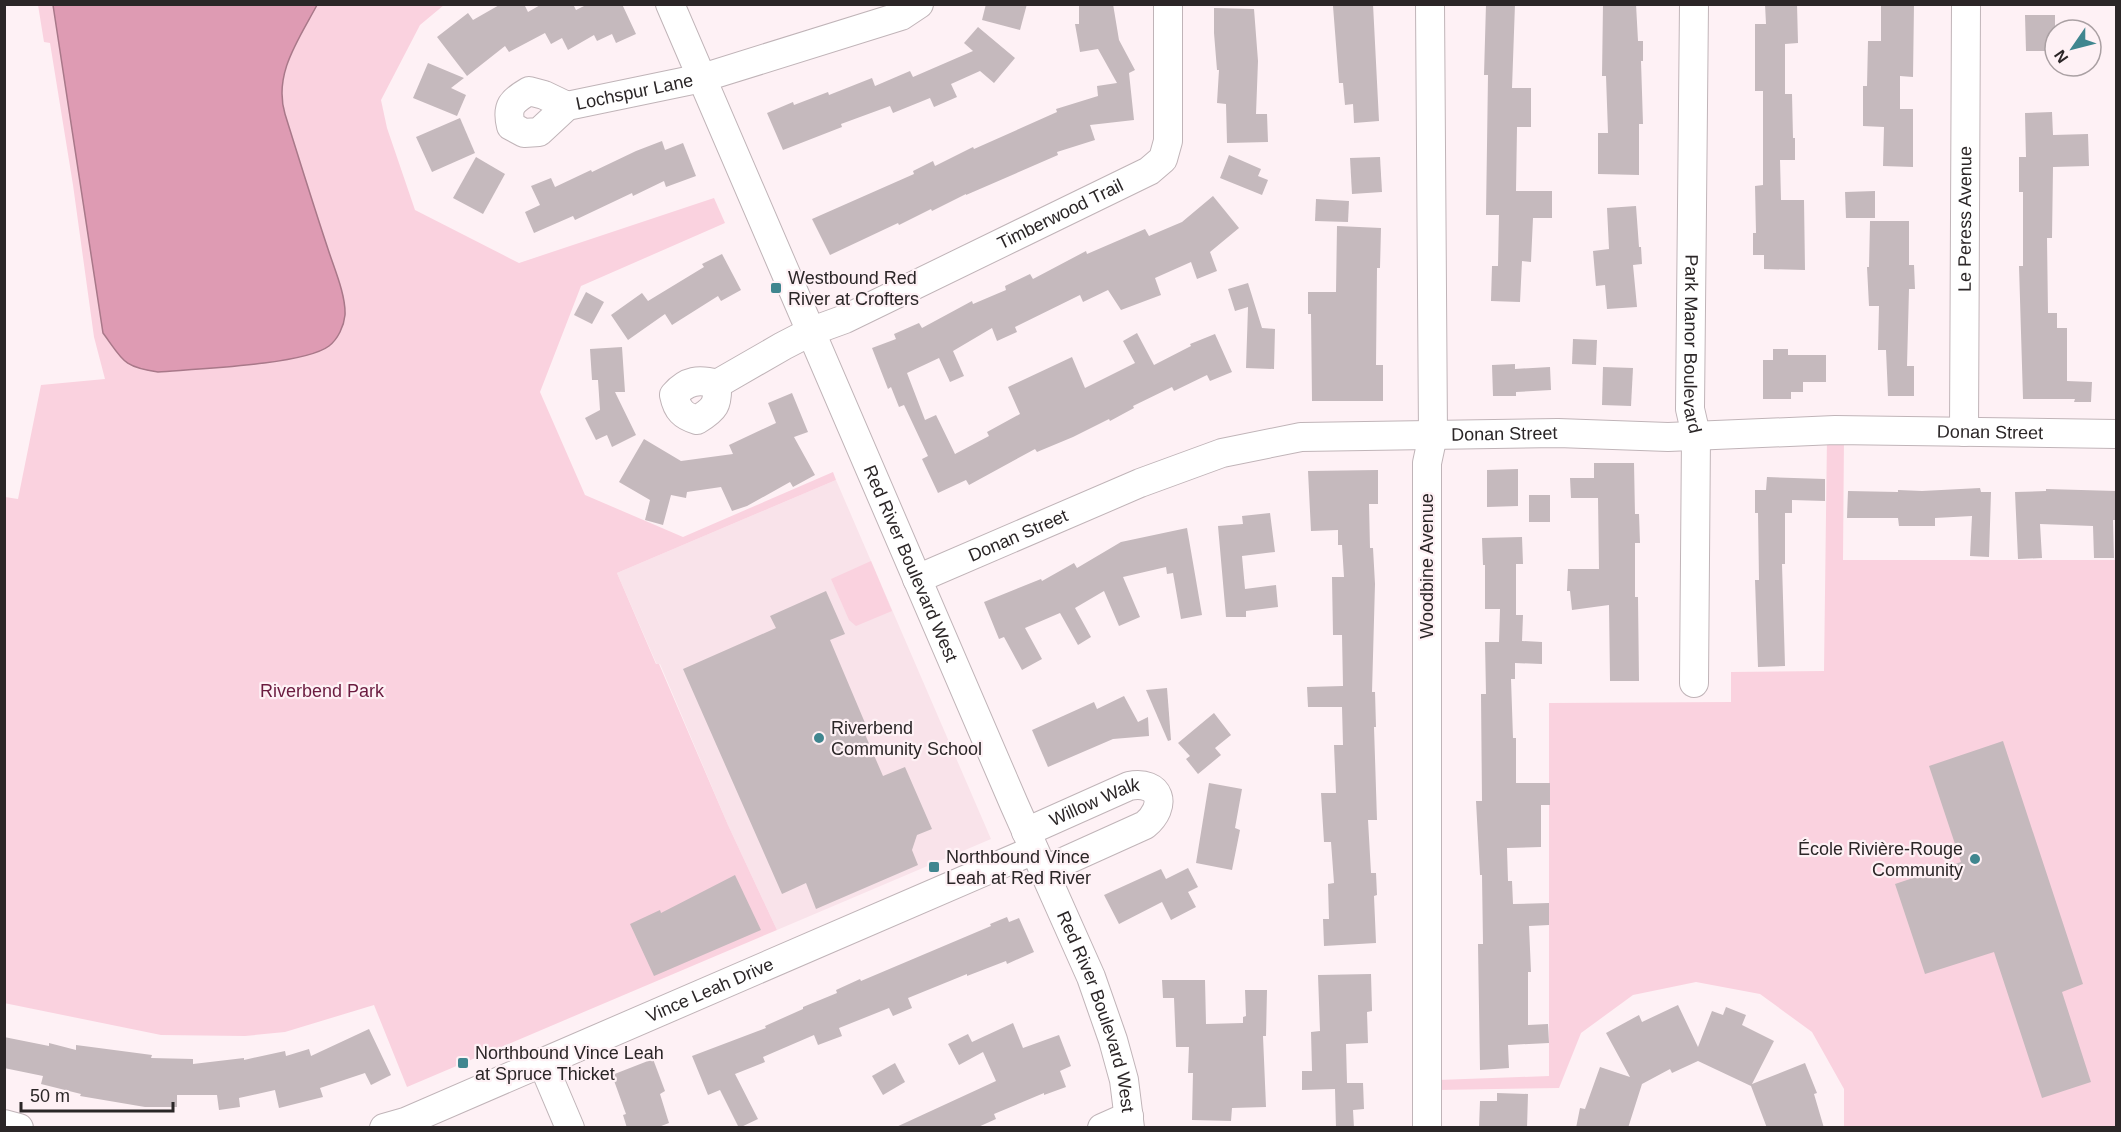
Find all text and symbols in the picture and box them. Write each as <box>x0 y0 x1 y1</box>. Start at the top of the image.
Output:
north arrow <box>2043 18 2103 78</box>
text: N <box>2051 47 2071 66</box>
street label: Lochspur Lane <box>574 70 695 114</box>
street label: Le Peress Avenue <box>1955 146 1975 292</box>
street label: Timberwood Trail <box>994 175 1126 253</box>
street label: Park Manor Boulevard <box>1680 254 1705 435</box>
place label: Westbound Red River at Crofters <box>788 268 919 309</box>
marker: Westbound Red River at Crofters <box>769 281 783 295</box>
street label: Donan Street <box>1937 421 2043 443</box>
street label: Donan Street <box>1451 423 1557 445</box>
street label: Red River Boulevard West <box>860 462 962 665</box>
street label: Woodbine Avenue <box>1417 493 1437 639</box>
street label: Donan Street <box>965 505 1071 566</box>
park label: Riverbend Park <box>260 681 385 701</box>
place label: Riverbend Community School <box>831 718 982 759</box>
marker: Riverbend Community School <box>812 731 826 745</box>
street label: Willow Walk <box>1046 775 1141 830</box>
place label: École Rivière-Rouge Community <box>1798 839 1963 880</box>
place label: Northbound Vince Leah at Red River <box>946 847 1091 888</box>
marker: École Rivière-Rouge Community <box>1968 852 1982 866</box>
marker: Northbound Vince Leah at Red River <box>927 860 941 874</box>
street label: Red River Boulevard West <box>1053 908 1138 1114</box>
street label: Vince Leah Drive <box>643 954 777 1026</box>
place label: Northbound Vince Leah at Spruce Thicket <box>475 1043 664 1084</box>
marker: Northbound Vince Leah at Spruce Thicket <box>456 1056 470 1070</box>
scale bar <box>21 1075 172 1113</box>
text: 50 m <box>30 1086 70 1106</box>

